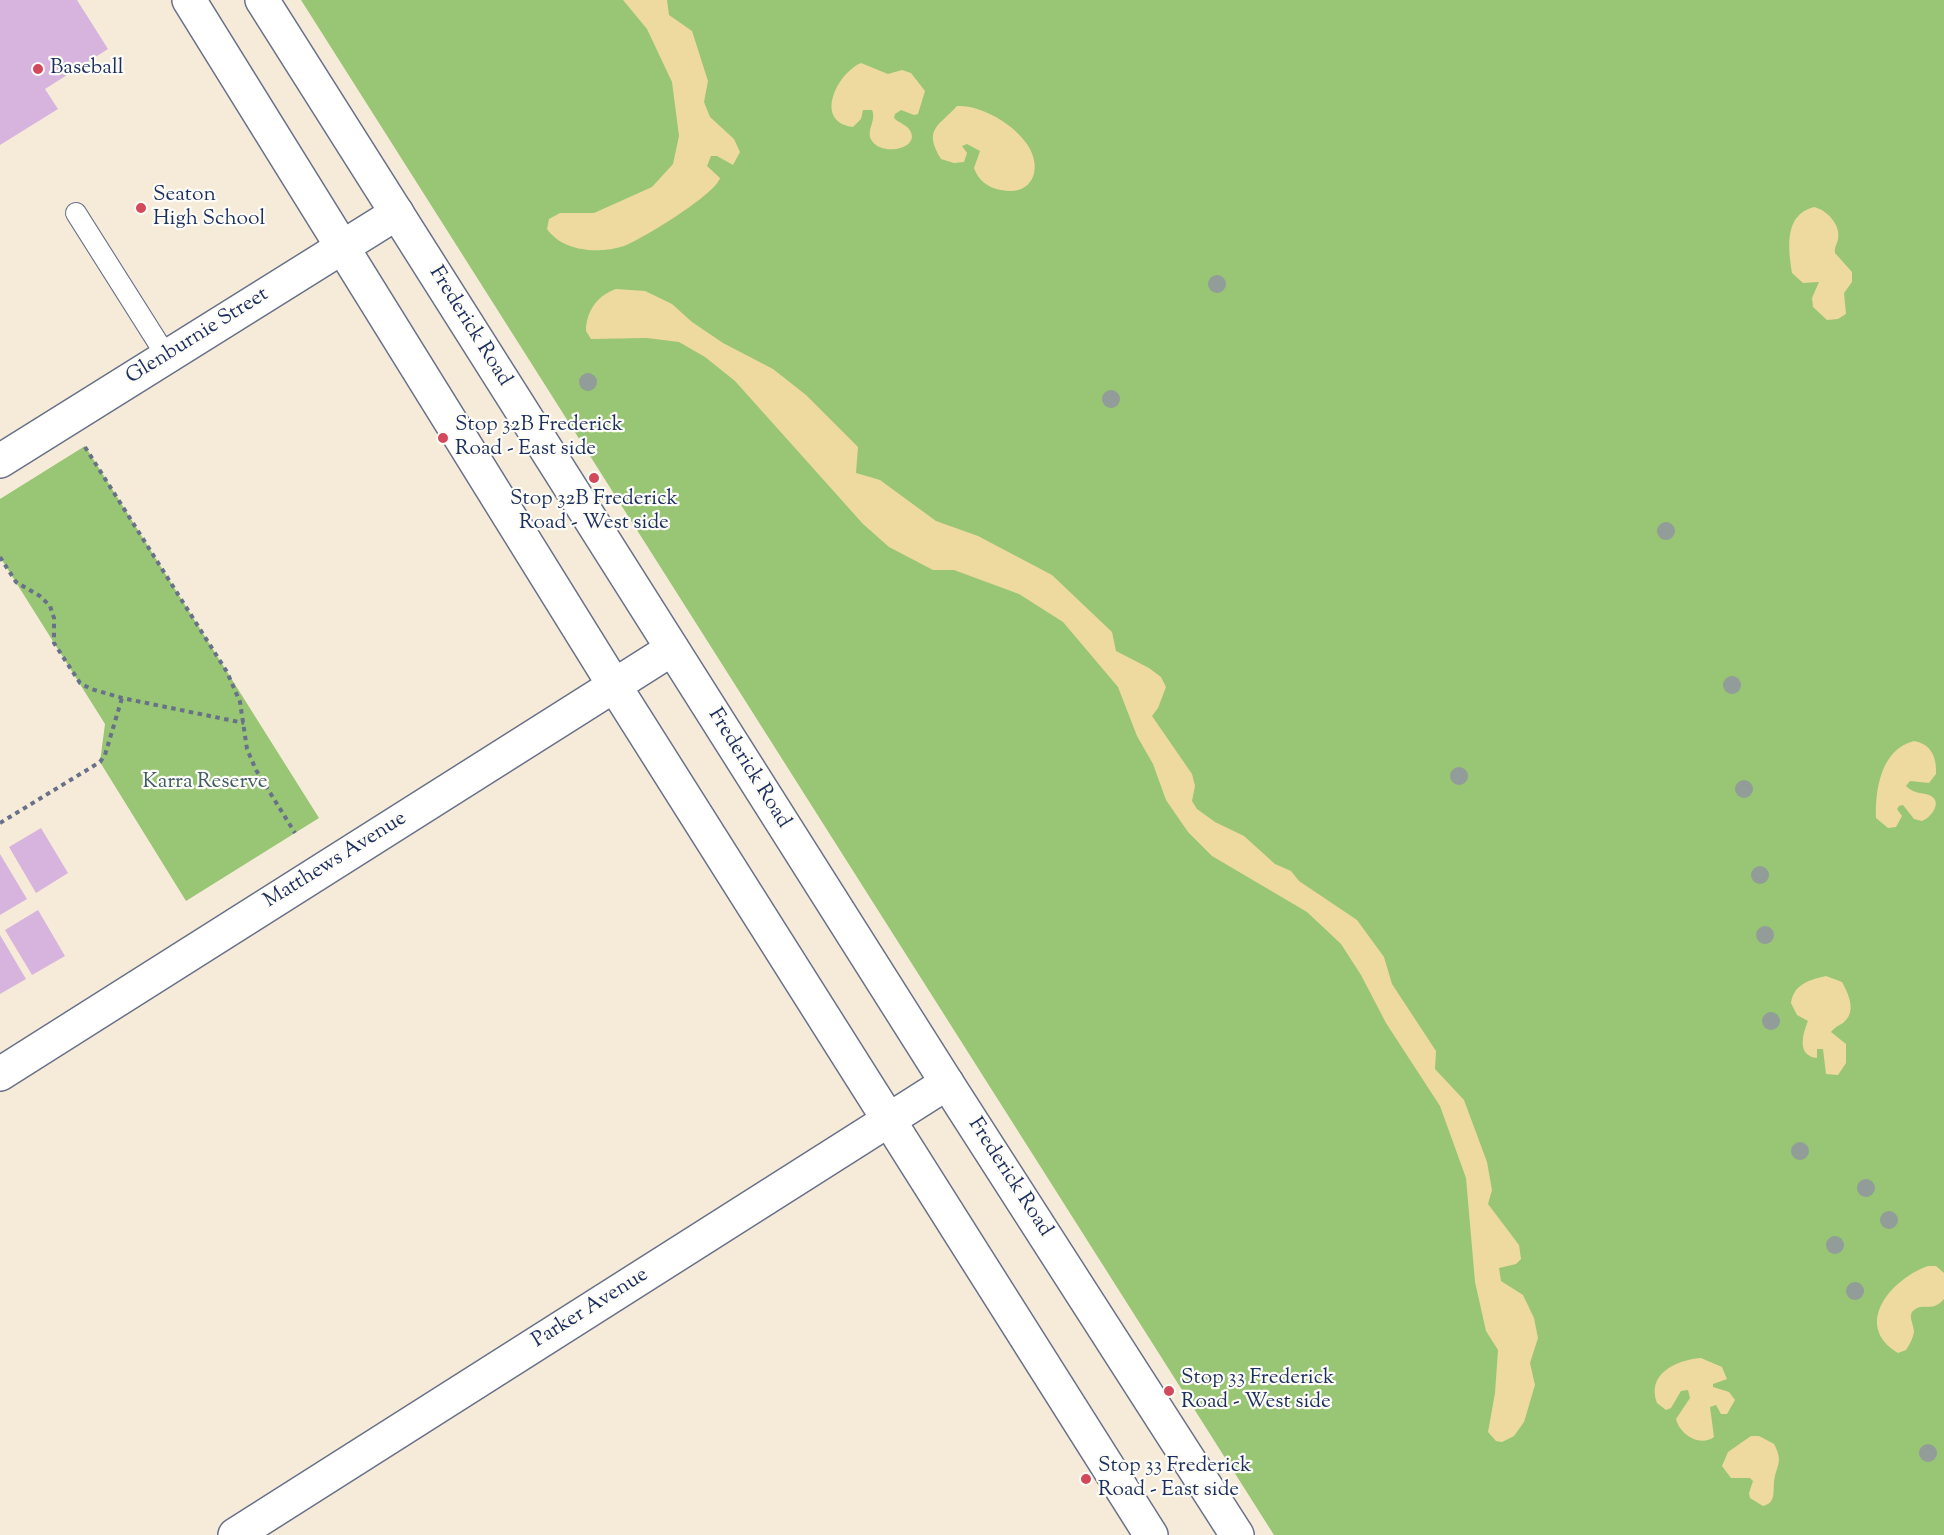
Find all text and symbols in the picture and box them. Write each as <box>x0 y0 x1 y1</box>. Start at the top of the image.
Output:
place label: Baseball <box>50 56 124 82</box>
marker: Baseball <box>31 62 45 76</box>
place label: Seaton High School <box>153 183 265 233</box>
marker: Seaton High School <box>134 201 148 215</box>
street label: Frederick Road <box>422 262 516 392</box>
street label: Glenburnie Street <box>122 283 274 391</box>
place label: Stop 32B Frederick Road - East side <box>455 413 623 463</box>
marker: Stop 32B Frederick Road - East side <box>436 431 450 445</box>
marker: Stop 32B Frederick Road - West side <box>587 471 601 485</box>
place label: Stop 32B Frederick Road - West side <box>510 487 678 537</box>
street label: Frederick Road <box>701 704 795 834</box>
park label: Karra Reserve <box>143 770 267 796</box>
street label: Matthews Avenue <box>260 807 412 915</box>
street label: Frederick Road <box>961 1114 1057 1242</box>
street label: Parker Avenue <box>528 1263 654 1355</box>
place label: Stop 33 Frederick Road - West side <box>1181 1366 1335 1416</box>
marker: Stop 33 Frederick Road - West side <box>1162 1384 1176 1398</box>
place label: Stop 33 Frederick Road - East side <box>1098 1454 1252 1504</box>
marker: Stop 33 Frederick Road - East side <box>1079 1472 1093 1486</box>

